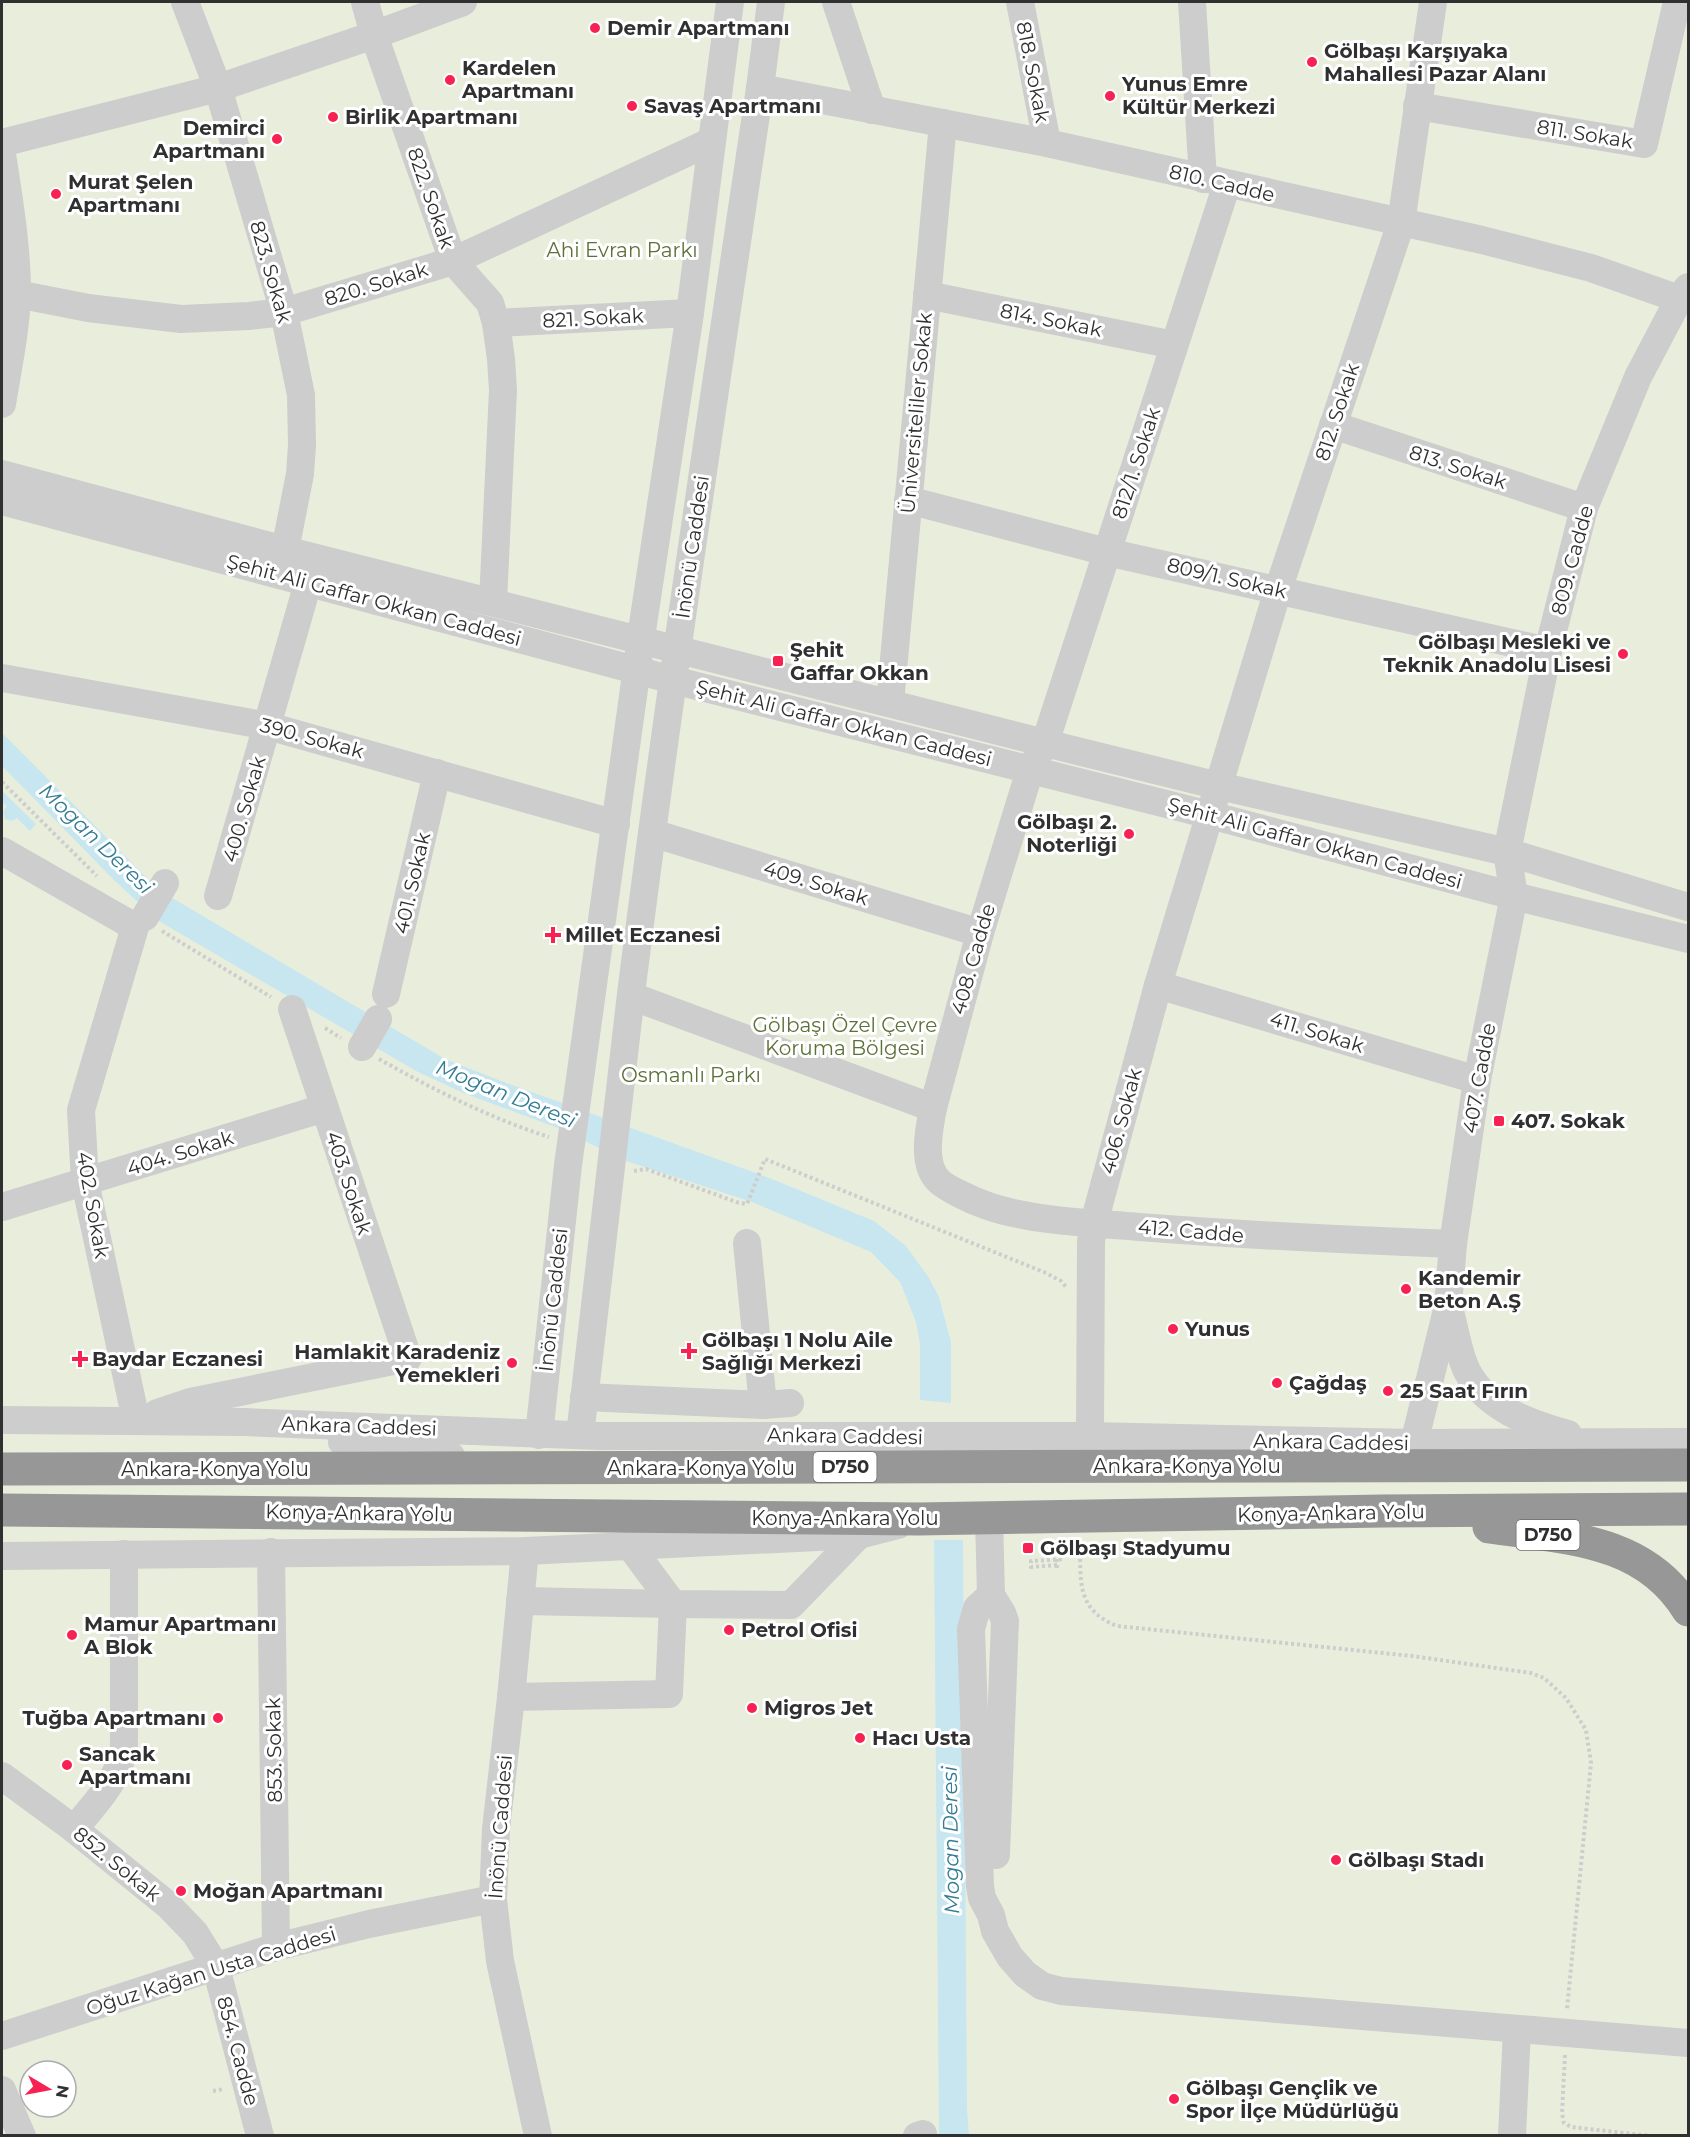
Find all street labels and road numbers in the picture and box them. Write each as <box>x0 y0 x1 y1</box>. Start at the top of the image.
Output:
street label: 818. Sokak <box>1011 19 1055 125</box>
street label: 811. Sokak <box>1535 115 1635 153</box>
street label: 822. Sokak <box>402 144 460 252</box>
street label: 810. Cadde <box>1167 159 1277 207</box>
street label: 823. Sokak <box>245 218 297 326</box>
street label: 820. Sokak <box>321 257 431 311</box>
street label: 814. Sokak <box>998 298 1104 342</box>
street label: 821. Sokak <box>542 303 644 333</box>
street label: Üniversiteliler Sokak <box>895 311 937 515</box>
street label: 812. Sokak <box>1310 360 1364 464</box>
street label: 812/1. Sokak <box>1107 404 1165 522</box>
street label: 813. Sokak <box>1406 440 1510 494</box>
street label: İnönü Caddesi <box>670 474 714 620</box>
street label: 809. Cadde <box>1546 503 1598 617</box>
street label: Şehit Ali Gaffar Okkan Caddesi <box>224 549 524 651</box>
street label: 809/1. Sokak <box>1165 553 1289 603</box>
street label: Şehit Ali Gaffar Okkan Caddesi <box>694 675 994 771</box>
street label: 390. Sokak <box>258 713 366 763</box>
street label: 400. Sokak <box>217 753 271 865</box>
street label: Şehit Ali Gaffar Okkan Caddesi <box>1165 792 1465 894</box>
street label: 401. Sokak <box>389 830 435 936</box>
street label: 409. Sokak <box>761 856 871 910</box>
street label: 408. Cadde <box>946 901 1000 1017</box>
street label: 411. Sokak <box>1267 1006 1367 1058</box>
street label: 407. Cadde <box>1457 1021 1501 1135</box>
street label: 406. Sokak <box>1095 1065 1147 1177</box>
street label: 404. Sokak <box>124 1125 236 1181</box>
street label: 403. Sokak <box>321 1128 377 1238</box>
street label: 402. Sokak <box>72 1150 114 1260</box>
street label: 412. Cadde <box>1137 1214 1245 1248</box>
street label: İnönü Caddesi <box>534 1227 572 1373</box>
street label: Ankara Caddesi <box>281 1411 437 1441</box>
street label: Ankara Caddesi <box>767 1423 923 1449</box>
street label: Ankara Caddesi <box>1253 1429 1409 1455</box>
road number: D750 <box>814 1452 876 1482</box>
street label: Ankara-Konya Yolu <box>1093 1454 1281 1478</box>
street label: Ankara-Konya Yolu <box>607 1456 795 1480</box>
street label: Ankara-Konya Yolu <box>121 1457 309 1481</box>
street label: Konya-Ankara Yolu <box>265 1499 453 1527</box>
street label: Konya-Ankara Yolu <box>1237 1499 1425 1527</box>
street label: Konya-Ankara Yolu <box>751 1506 939 1530</box>
road number: D750 <box>1516 1520 1580 1550</box>
street label: 853. Sokak <box>261 1697 287 1803</box>
street label: İnönü Caddesi <box>483 1754 517 1900</box>
street label: 852. Sokak <box>68 1822 166 1907</box>
street label: Oğuz Kağan Usta Caddesi <box>83 1922 339 2020</box>
street label: 854. Cadde <box>212 1994 264 2108</box>

